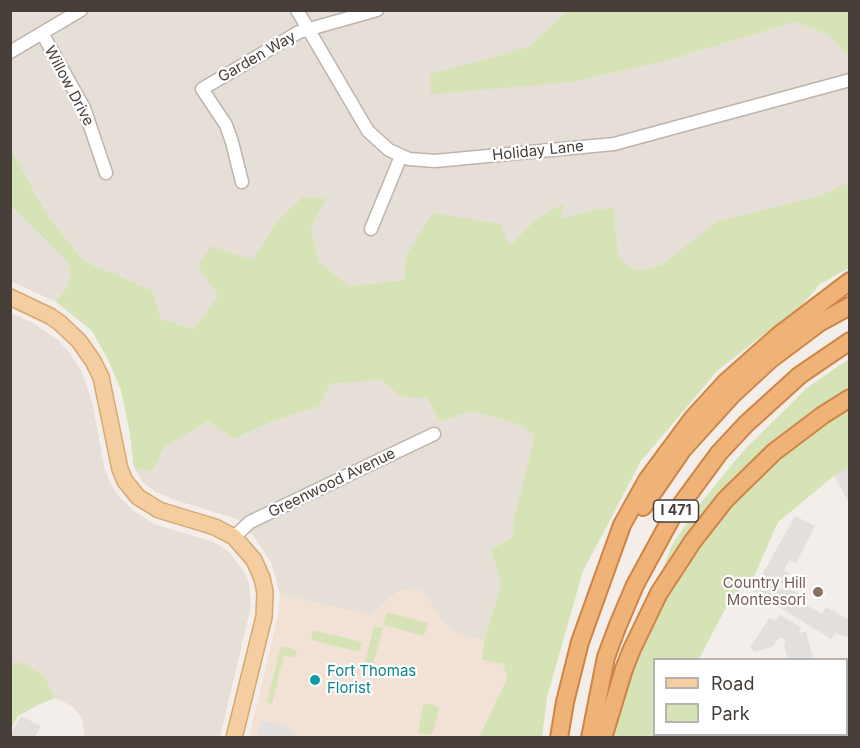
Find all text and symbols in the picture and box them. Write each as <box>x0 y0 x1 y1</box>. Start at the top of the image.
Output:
street label: Garden Way <box>215 28 299 86</box>
street label: Willow Drive <box>40 43 98 129</box>
street label: Holiday Lane <box>491 137 585 165</box>
street label: Greenwood Avenue <box>266 444 398 522</box>
road number: I 471 <box>654 500 698 522</box>
place label: Country Hill Montessori <box>723 574 806 609</box>
marker: Country Hill Montessori <box>811 585 825 599</box>
legend <box>653 658 848 736</box>
place label: Fort Thomas Florist <box>327 662 416 697</box>
marker: Fort Thomas Florist <box>308 673 322 687</box>
text: Road <box>711 673 754 694</box>
text: Park <box>711 703 750 724</box>

